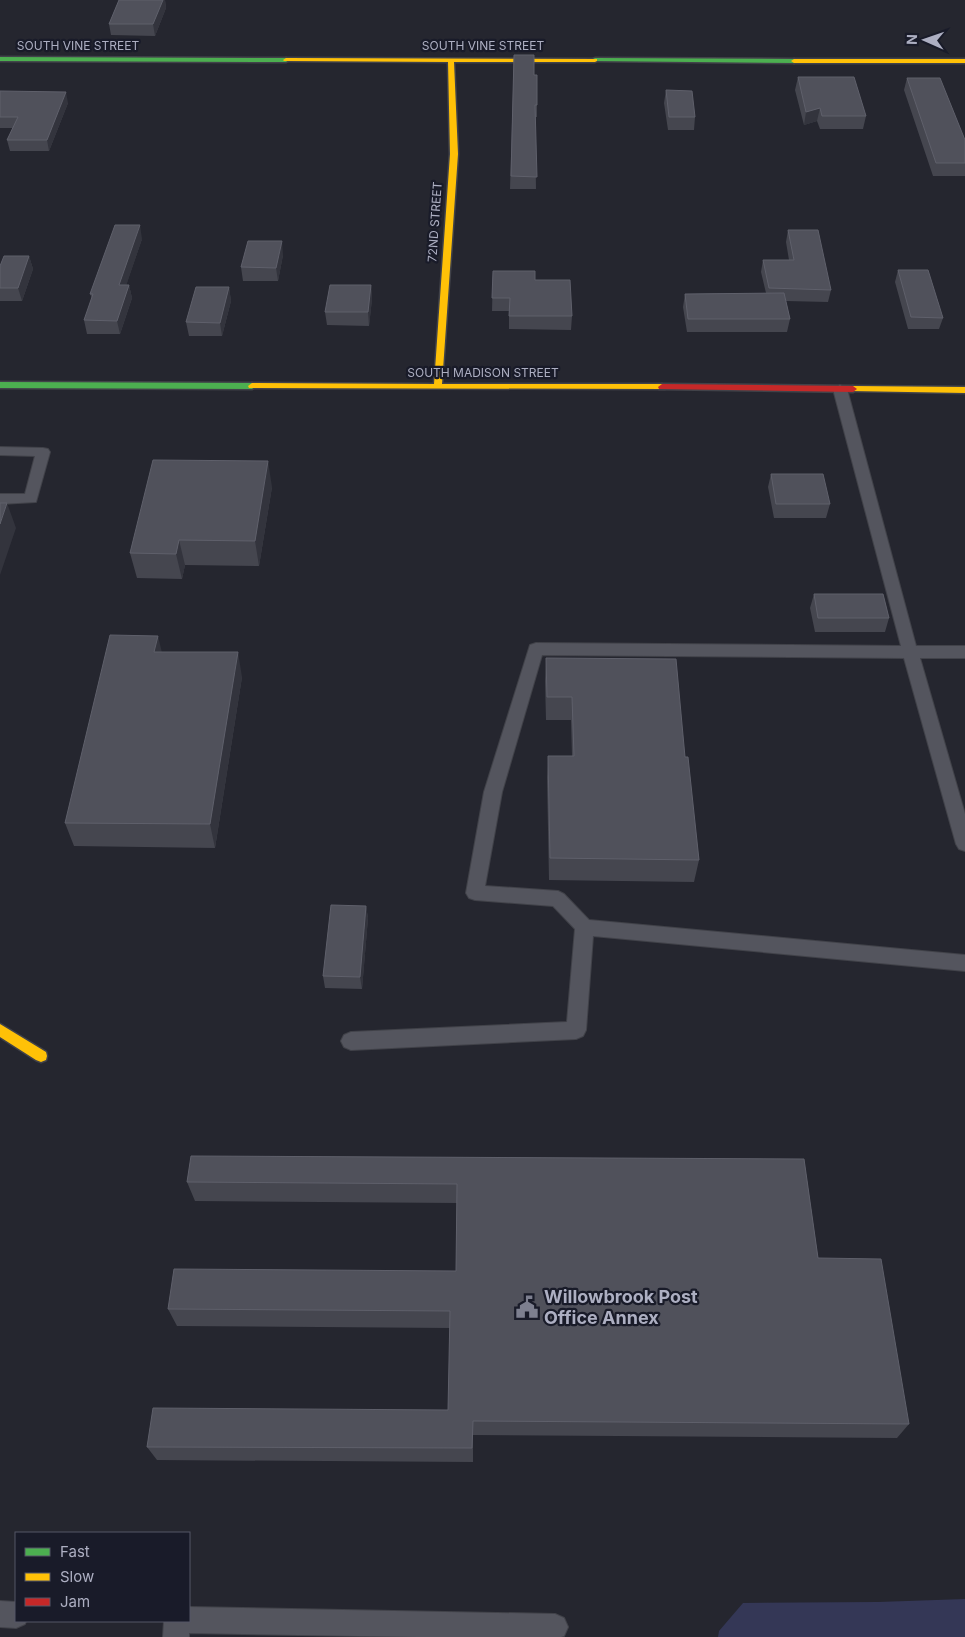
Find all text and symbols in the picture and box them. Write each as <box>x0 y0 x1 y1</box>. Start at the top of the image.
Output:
north arrow <box>900 15 950 65</box>
text: N <box>903 34 920 45</box>
street label: SOUTH VINE STREET <box>17 38 139 53</box>
street label: SOUTH VINE STREET <box>422 38 544 53</box>
street label: 72ND STREET <box>424 181 445 263</box>
street label: SOUTH MADISON STREET <box>407 365 559 380</box>
place label: Willowbrook Post Office Annex <box>544 1286 698 1328</box>
public building icon: Willowbrook Post Office Annex <box>514 1294 540 1320</box>
legend <box>15 1532 190 1622</box>
text: Fast <box>60 1542 90 1561</box>
text: Slow <box>60 1567 94 1586</box>
text: Jam <box>60 1592 90 1611</box>

